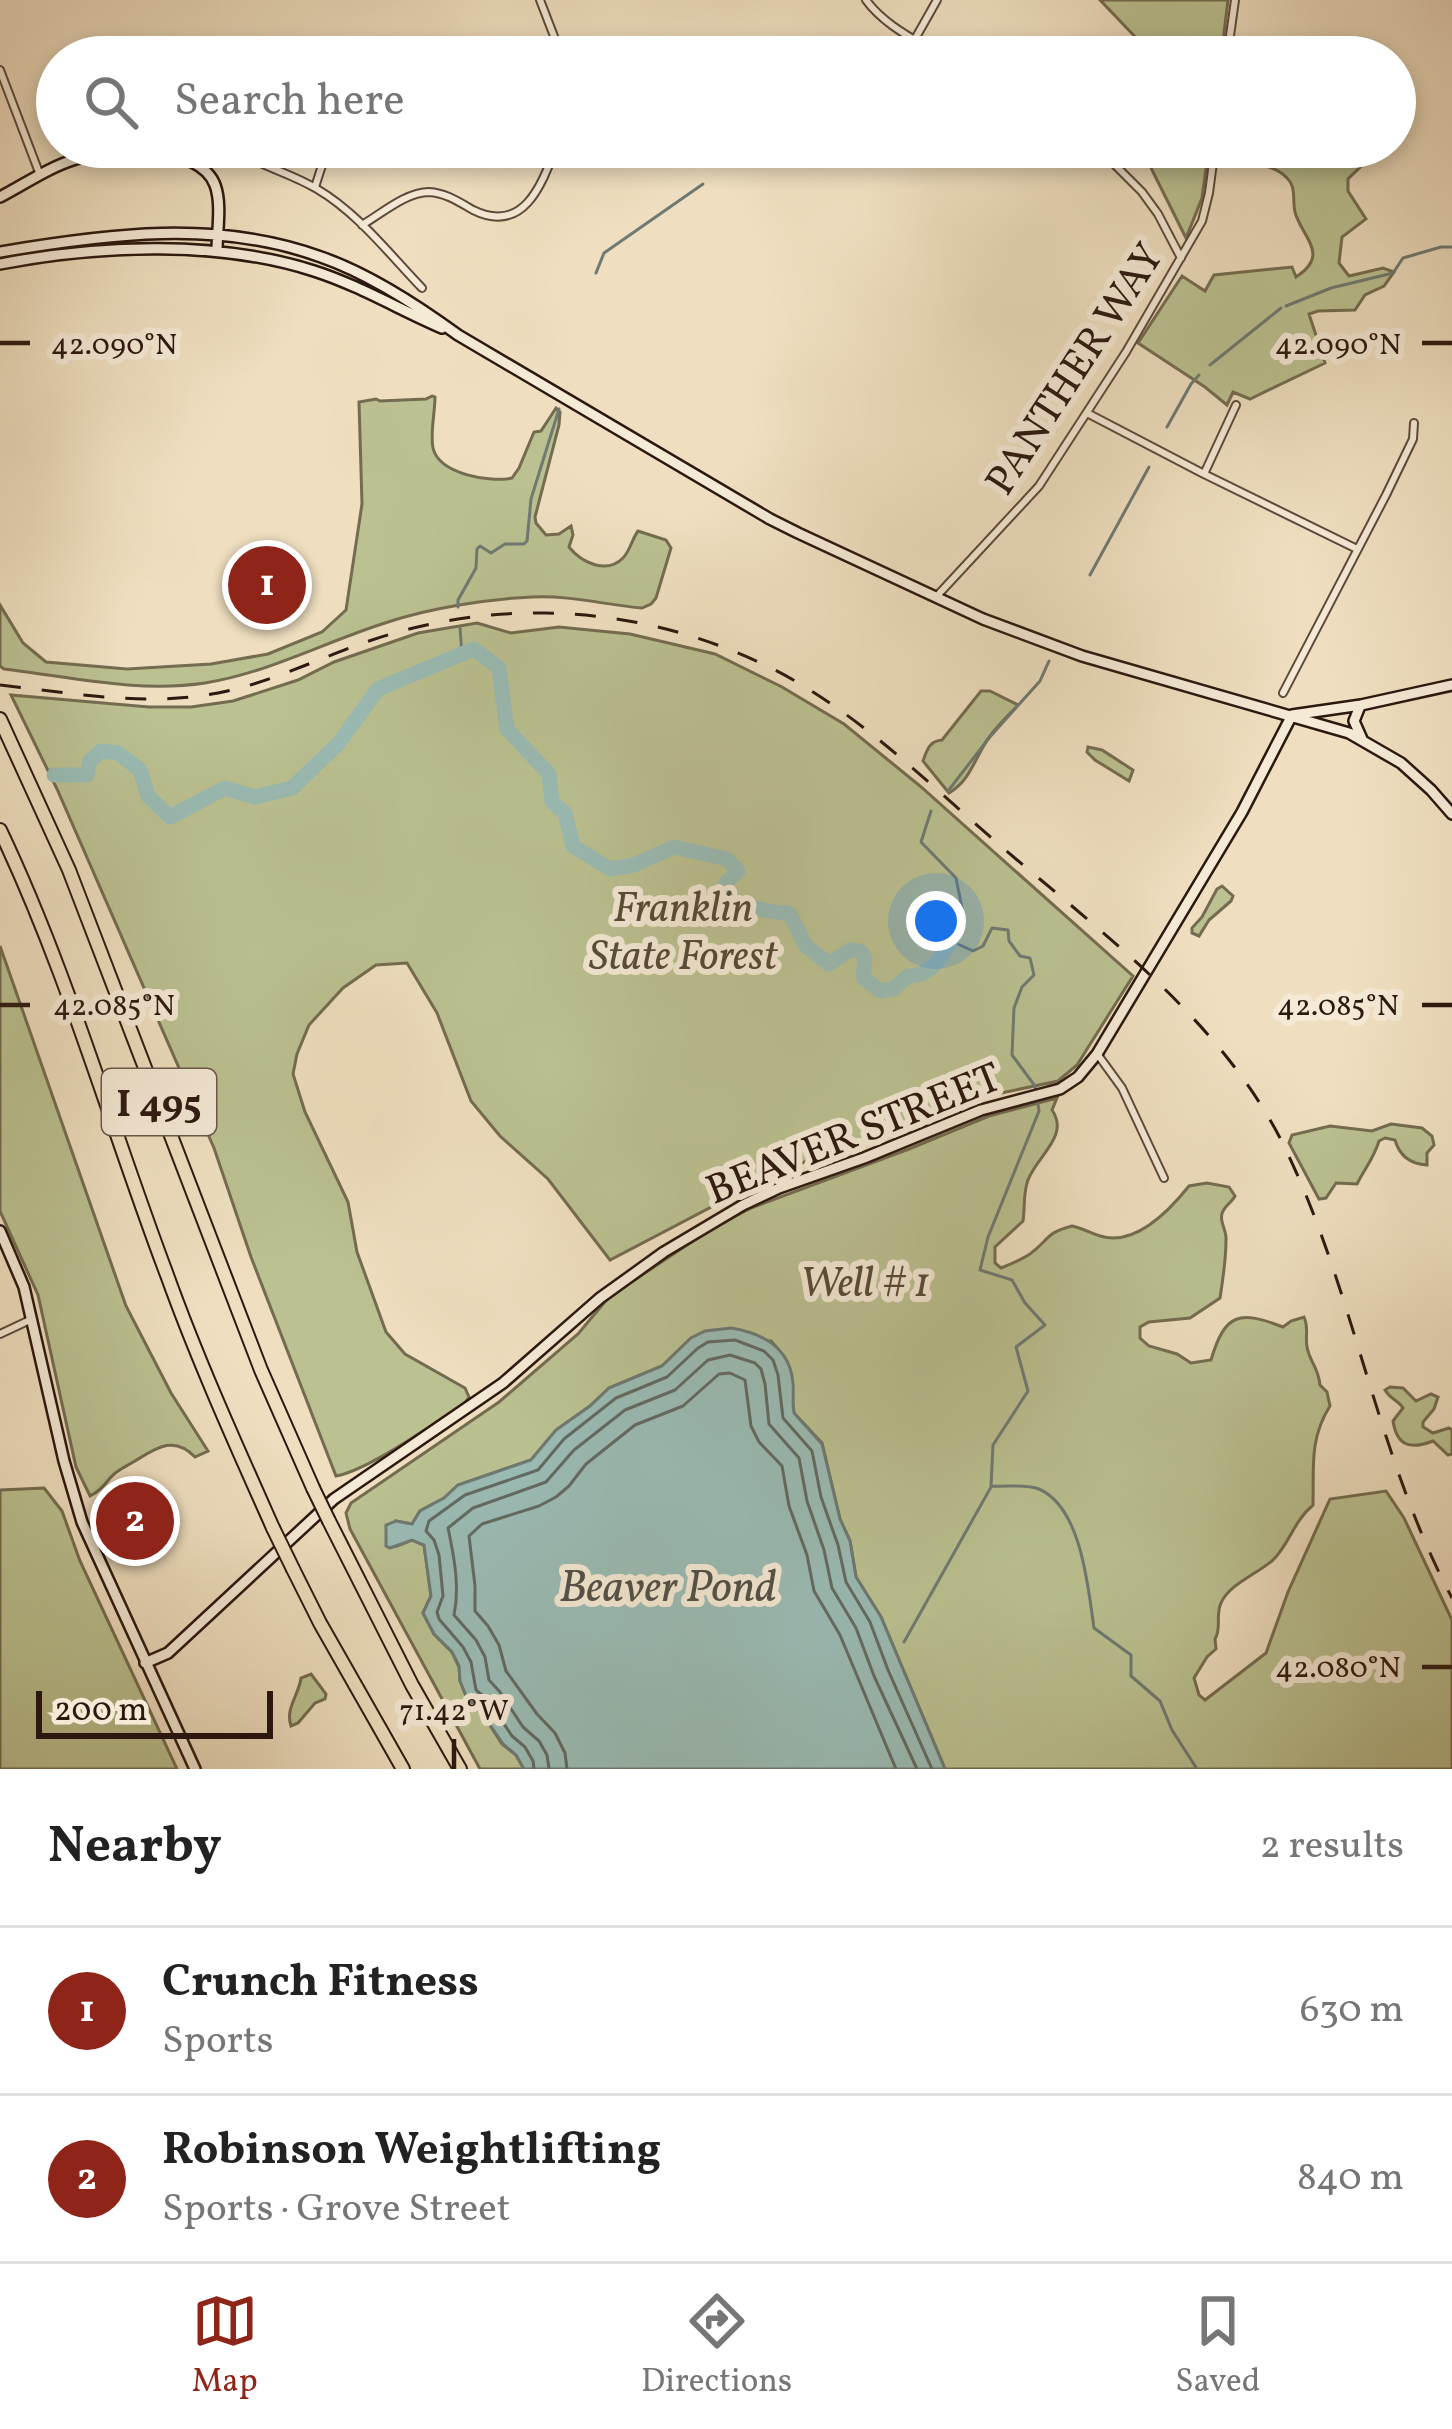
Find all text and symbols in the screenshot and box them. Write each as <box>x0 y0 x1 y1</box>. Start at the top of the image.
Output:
search box <box>36 36 1416 168</box>
icon: search <box>78 69 144 135</box>
text: Search here <box>174 71 405 134</box>
street label: PANTHER WAY <box>973 233 1180 508</box>
text: 42.090°N <box>51 325 177 367</box>
text: 42.090°N <box>1275 325 1401 367</box>
pin: 1 <box>228 540 306 630</box>
park label: Franklin State Forest <box>589 881 779 988</box>
your location <box>906 891 966 951</box>
text: 42.085°N <box>53 986 175 1028</box>
text: 42.085°N <box>1277 986 1399 1028</box>
street label: BEAVER STREET <box>698 1050 1011 1222</box>
road number: I 495 <box>102 1069 216 1135</box>
park label: Well # 1 <box>800 1256 930 1315</box>
pin: 2 <box>96 1476 174 1566</box>
water label: Beaver Pond <box>559 1558 777 1621</box>
text: 42.080°N <box>1275 1648 1401 1690</box>
scale bar <box>36 1685 273 1738</box>
text: 200 m <box>54 1689 148 1735</box>
text: 71.42°W <box>399 1691 509 1733</box>
text: Nearby <box>48 1812 222 1883</box>
text: 2 results <box>1260 1820 1404 1874</box>
text: Crunch Fitness <box>162 1952 479 2015</box>
text: 1 <box>79 1984 95 2038</box>
text: 630 m <box>1300 1984 1404 2038</box>
text: Sports <box>162 2015 273 2069</box>
text: Robinson Weightlifting <box>162 2120 661 2183</box>
text: 2 <box>77 2152 97 2206</box>
text: 840 m <box>1297 2152 1404 2206</box>
text: Sports · Grove Street <box>162 2183 511 2237</box>
tab: Map <box>192 2288 258 2406</box>
tab: Directions <box>641 2288 792 2406</box>
tab: Saved <box>1175 2288 1260 2406</box>

